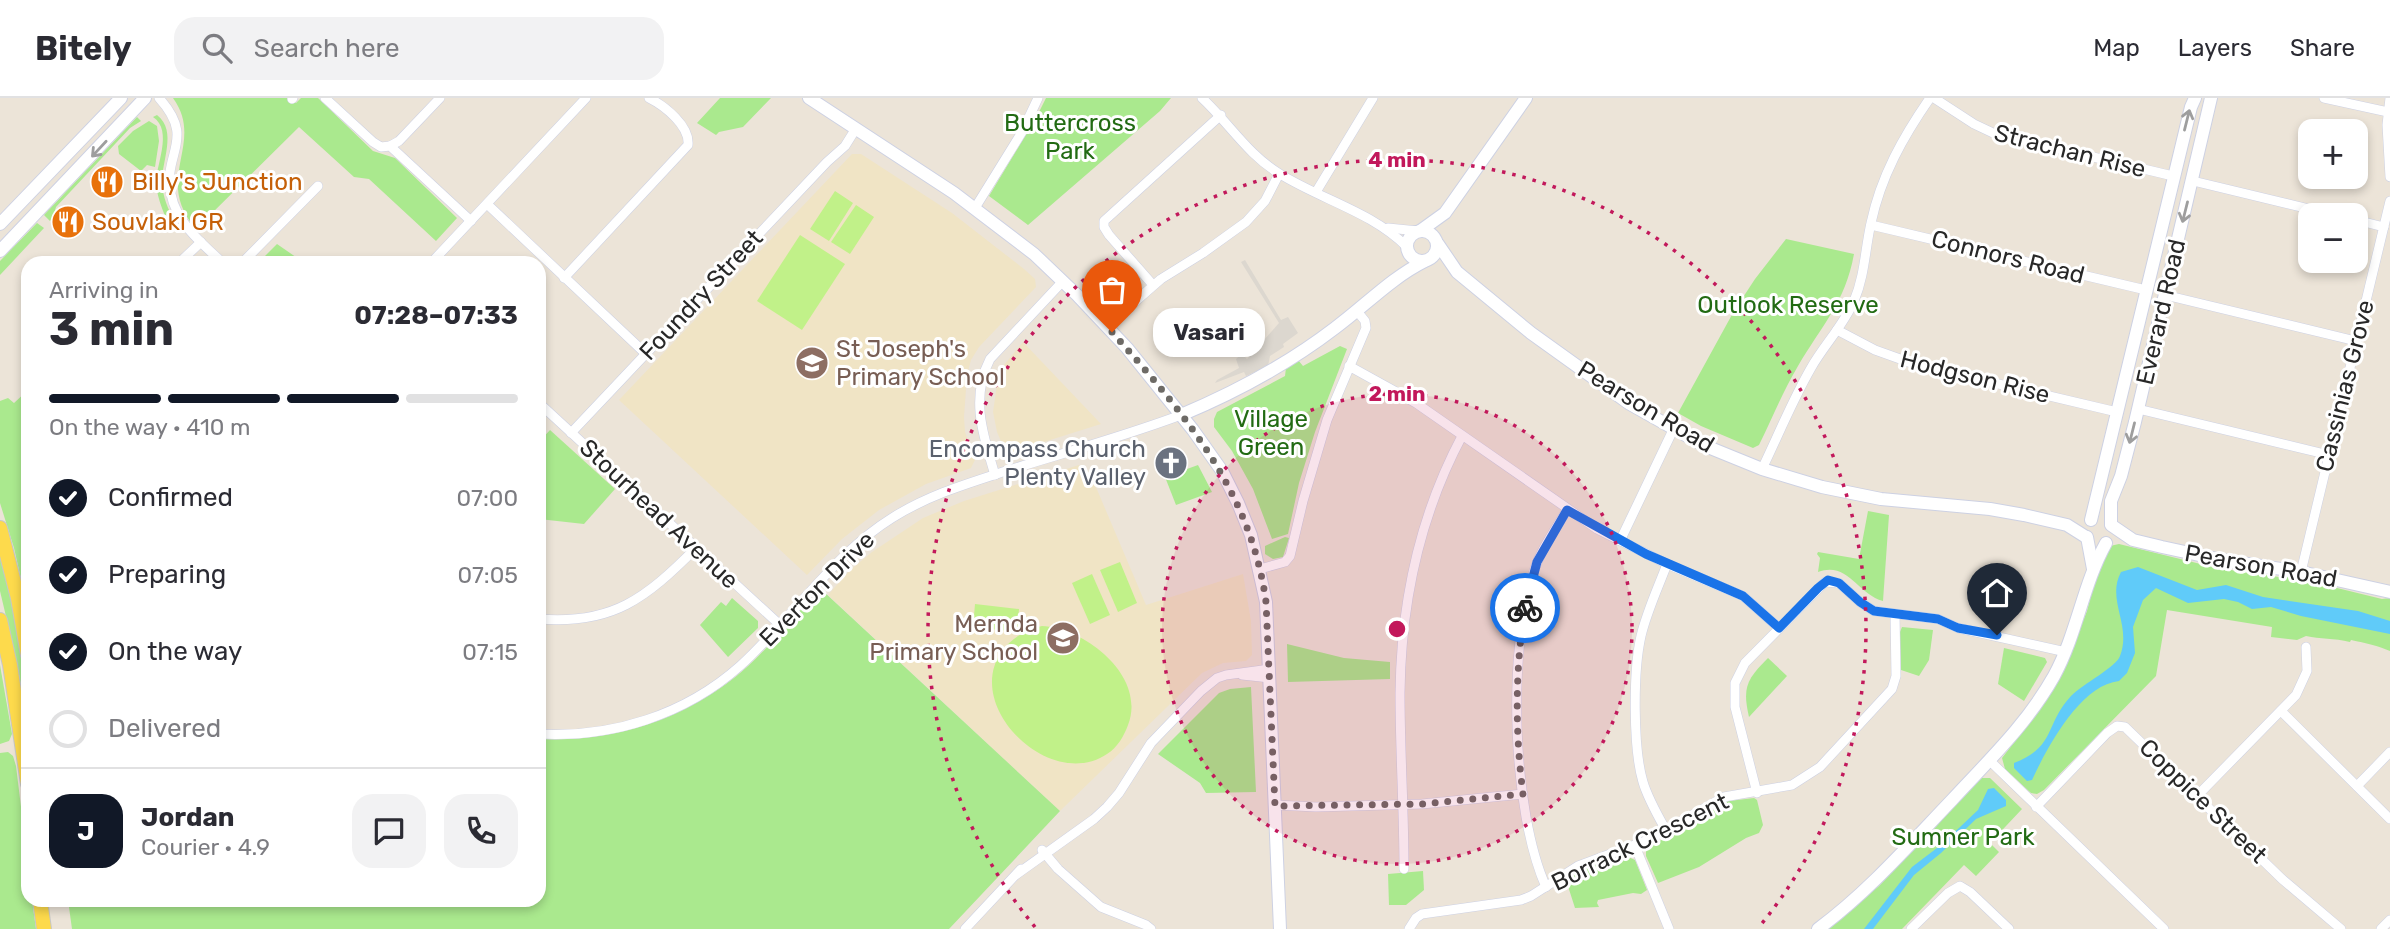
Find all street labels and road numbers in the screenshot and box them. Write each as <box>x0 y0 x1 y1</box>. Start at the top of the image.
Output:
street label: Strachan Rise <box>1991 119 2149 183</box>
street label: Foundry Street <box>634 224 768 366</box>
street label: Connors Road <box>1929 224 2087 290</box>
street label: Everard Road <box>2131 236 2191 388</box>
street label: Cassinias Grove <box>2310 297 2380 475</box>
street label: Hodgson Rise <box>1897 345 2053 409</box>
street label: Pearson Road <box>1573 355 1719 459</box>
street label: Stourhead Avenue <box>574 433 744 595</box>
street label: Everton Drive <box>754 526 880 652</box>
street label: Pearson Road <box>2183 539 2339 593</box>
street label: Coppice Street <box>2134 733 2272 869</box>
street label: Borrack Crescent <box>1547 787 1733 897</box>

